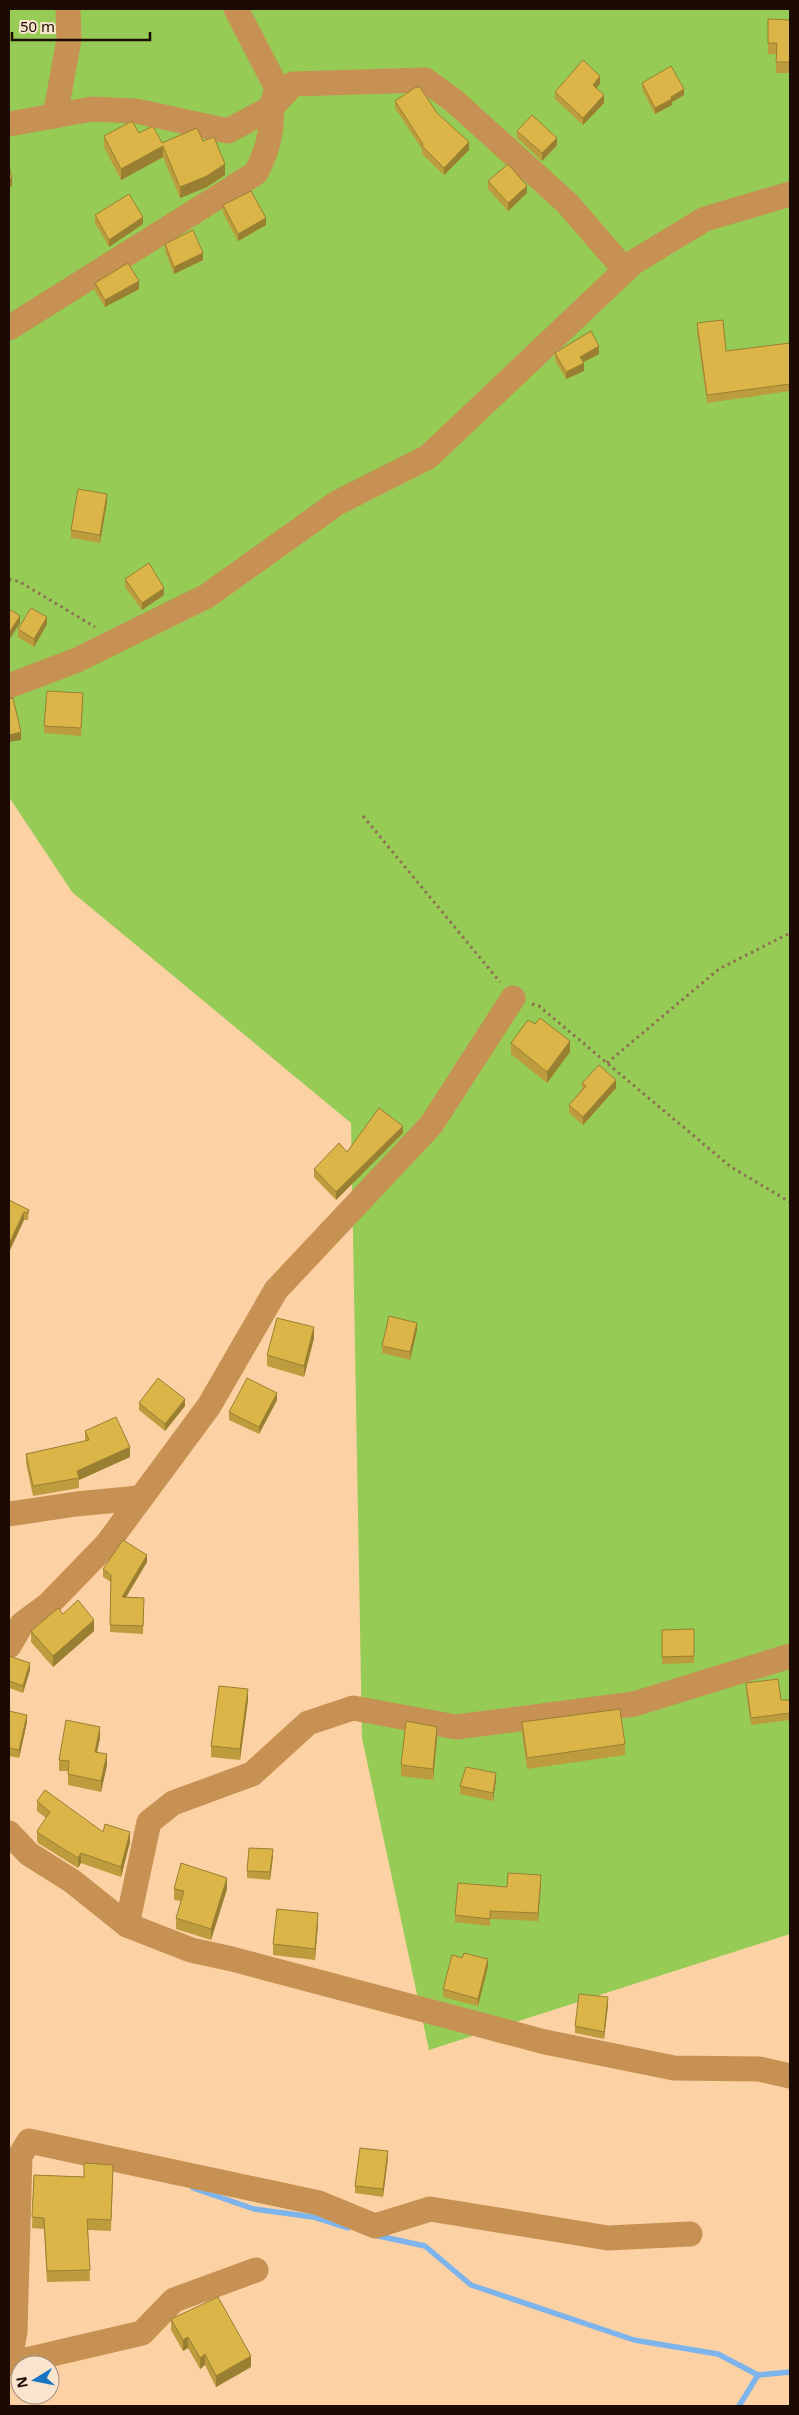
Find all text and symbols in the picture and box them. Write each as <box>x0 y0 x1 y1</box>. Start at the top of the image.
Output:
scale bar <box>12 10 150 42</box>
text: 50 m <box>20 16 55 36</box>
north arrow <box>10 2355 60 2405</box>
text: N <box>11 2375 32 2390</box>

